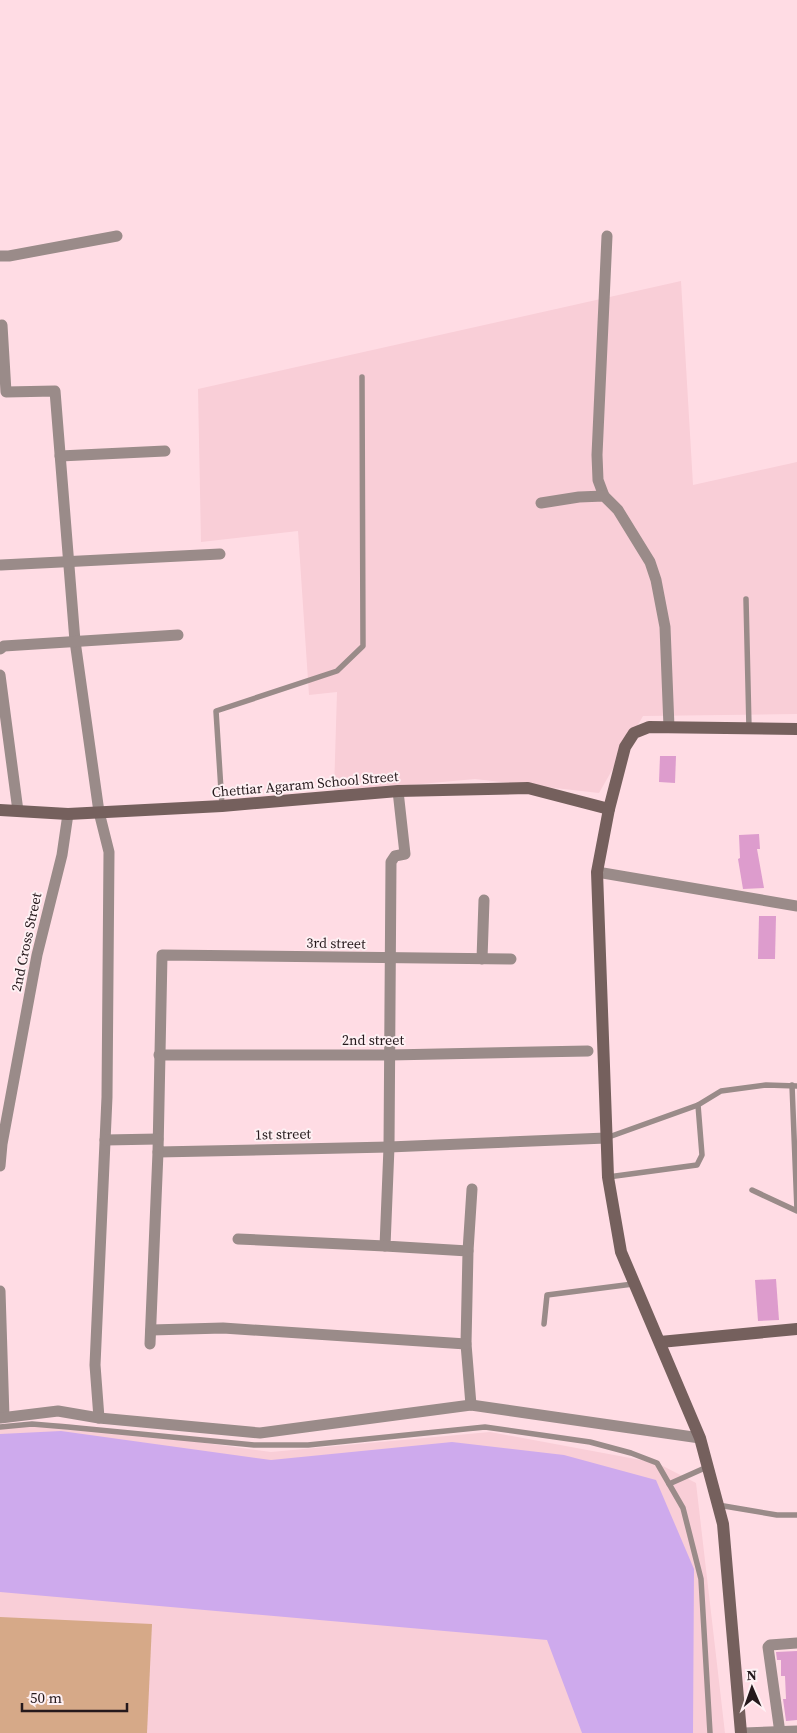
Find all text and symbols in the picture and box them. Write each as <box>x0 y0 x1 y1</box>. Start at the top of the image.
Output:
street label: Chettiar Agaram School Street <box>211 766 400 802</box>
street label: 2nd Cross Street <box>6 890 46 993</box>
street label: 3rd street <box>306 932 366 954</box>
street label: 2nd street <box>342 1030 404 1050</box>
street label: 1st street <box>255 1124 312 1144</box>
north arrow <box>727 1663 777 1713</box>
text: N <box>746 1665 757 1685</box>
scale bar <box>22 1680 128 1712</box>
text: 50 m <box>30 1687 62 1708</box>

